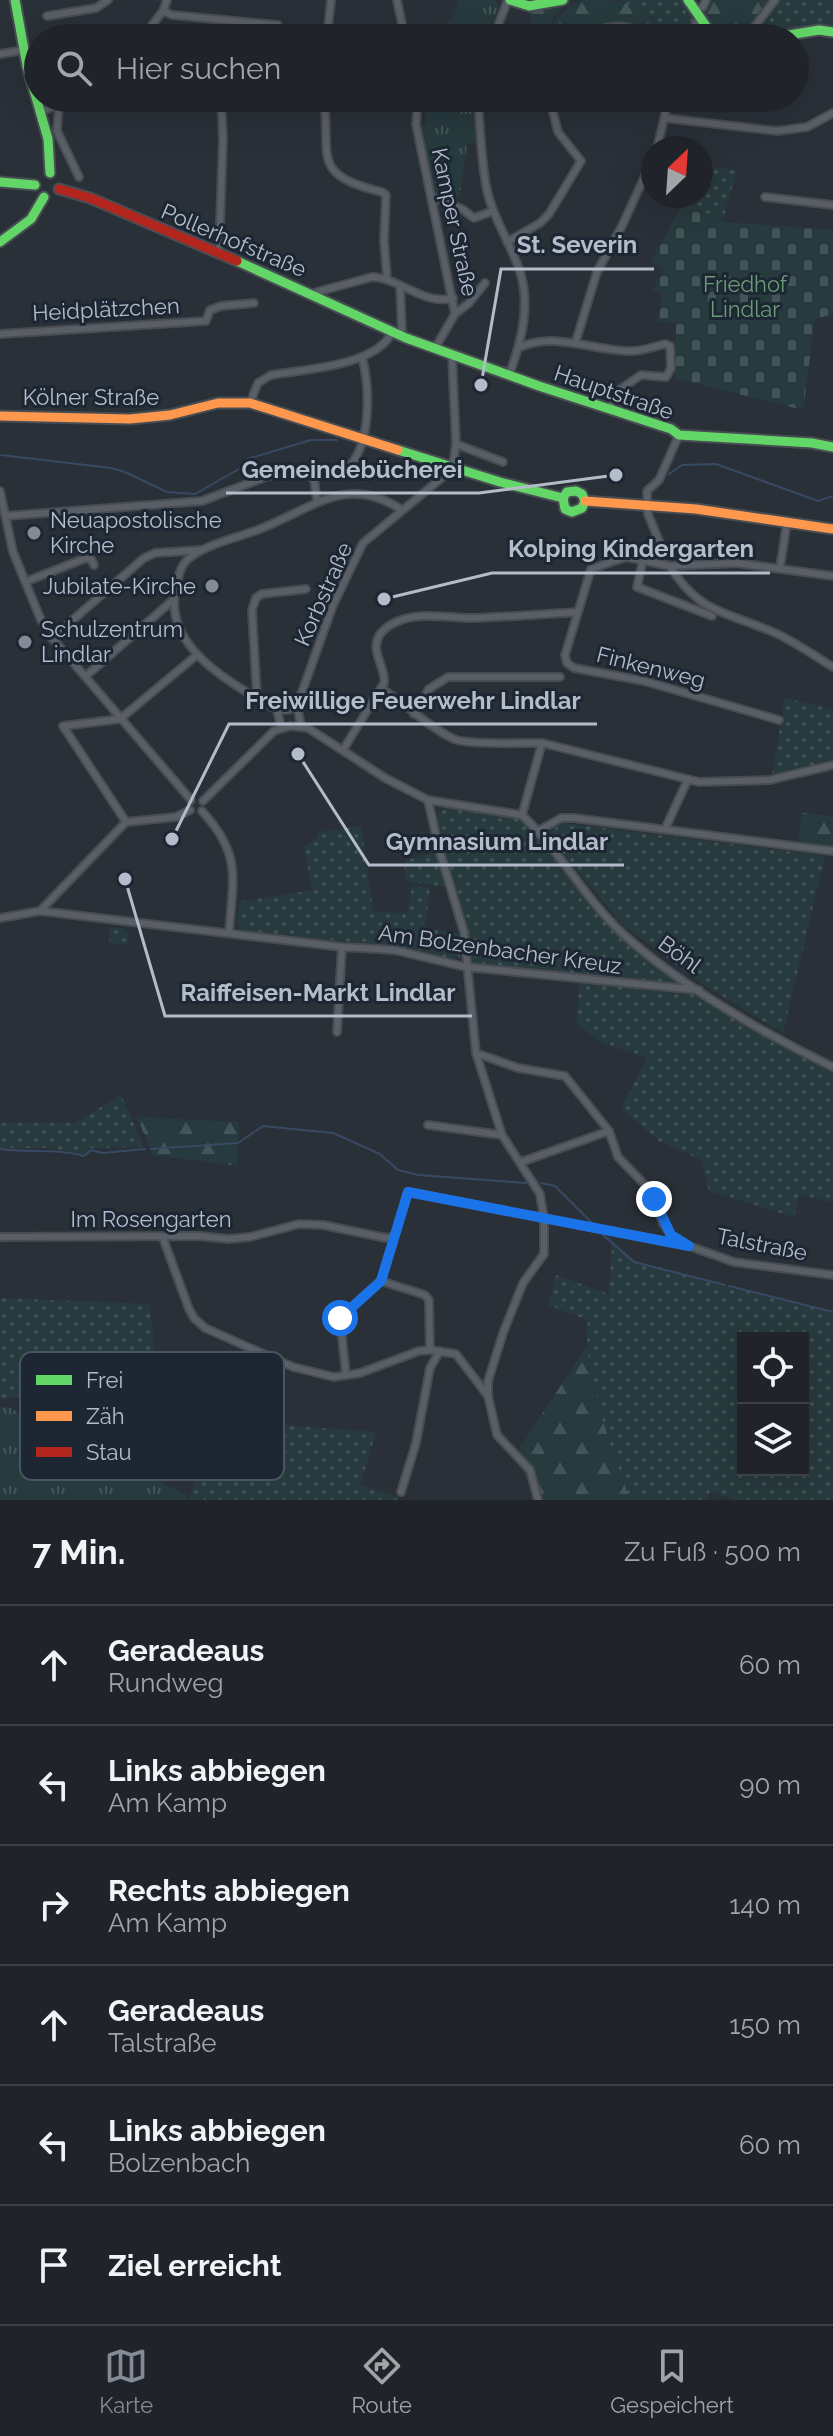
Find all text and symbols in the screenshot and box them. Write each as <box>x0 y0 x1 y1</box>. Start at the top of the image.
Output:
search box <box>24 24 809 112</box>
icon: search <box>52 46 96 90</box>
text: Hier suchen <box>116 51 281 86</box>
north arrow <box>641 136 713 208</box>
street label: Kamper Straße <box>427 145 483 299</box>
street label: Pollerhofstraße <box>158 198 310 282</box>
callout: St. Severin <box>501 221 654 269</box>
text: St. Severin <box>517 230 637 259</box>
park label: Friedhof Lindlar <box>703 271 788 322</box>
street label: Heidplätzchen <box>32 292 180 326</box>
street label: Hauptstraße <box>551 359 677 425</box>
street label: Kölner Straße <box>23 384 159 410</box>
callout: Gemeindebücherei <box>226 445 479 493</box>
text: Gemeindebücherei <box>241 455 463 484</box>
place label: Neuapostolische Kirche <box>50 507 222 558</box>
marker: Neuapostolische Kirche <box>25 524 43 542</box>
callout: Kolping Kindergarten <box>492 525 770 573</box>
text: Kolping Kindergarten <box>508 534 754 563</box>
street label: Korbstraße <box>289 538 357 650</box>
place label: Jubilate-Kirche <box>43 573 196 599</box>
marker: Jubilate-Kirche <box>203 577 221 595</box>
place label: Schulzentrum Lindlar <box>41 616 183 667</box>
marker: Schulzentrum Lindlar <box>16 633 34 651</box>
street label: Finkenweg <box>594 641 708 693</box>
callout: Freiwillige Feuerwehr Lindlar <box>229 676 597 724</box>
text: Freiwillige Feuerwehr Lindlar <box>245 686 581 715</box>
callout: Gymnasium Lindlar <box>369 817 624 865</box>
text: Gymnasium Lindlar <box>386 827 608 856</box>
street label: Am Bolzenbacher Kreuz <box>377 919 623 979</box>
street label: Böhl <box>654 930 706 978</box>
callout: Raiffeisen-Markt Lindlar <box>165 968 472 1016</box>
text: Raiffeisen-Markt Lindlar <box>181 978 455 1007</box>
route end <box>636 1181 672 1217</box>
street label: Im Rosengarten <box>71 1206 231 1232</box>
street label: Talstraße <box>714 1222 810 1266</box>
route start <box>322 1300 358 1336</box>
map controls <box>737 1332 809 1476</box>
button: locate <box>737 1332 809 1404</box>
legend <box>20 1352 284 1480</box>
text: Frei <box>86 1367 123 1393</box>
text: Zäh <box>86 1403 125 1429</box>
button: layers <box>737 1404 809 1476</box>
text: Stau <box>86 1439 132 1465</box>
text: 7 Min. <box>32 1532 126 1572</box>
text: Zu Fuß · 500 m <box>624 1537 801 1567</box>
text: Geradeaus <box>108 1633 264 1668</box>
icon: ahead <box>32 1643 76 1687</box>
text: 60 m <box>739 1650 801 1680</box>
text: Rundweg <box>108 1668 224 1698</box>
text: Links abbiegen <box>108 1753 326 1788</box>
icon: left <box>32 1763 76 1807</box>
text: 90 m <box>739 1770 801 1800</box>
text: Am Kamp <box>108 1788 227 1818</box>
text: Rechts abbiegen <box>108 1873 350 1908</box>
icon: right <box>32 1883 76 1927</box>
text: 140 m <box>729 1890 801 1920</box>
text: Am Kamp <box>108 1908 227 1938</box>
text: Geradeaus <box>108 1993 264 2028</box>
icon: ahead <box>32 2003 76 2047</box>
text: 150 m <box>729 2010 801 2040</box>
text: Talstraße <box>108 2028 217 2058</box>
text: Links abbiegen <box>108 2113 326 2148</box>
icon: left <box>32 2123 76 2167</box>
text: 60 m <box>739 2130 801 2160</box>
text: Bolzenbach <box>108 2148 250 2178</box>
icon: arrive <box>32 2243 76 2287</box>
text: Ziel erreicht <box>108 2248 281 2283</box>
tab: Karte <box>99 2344 153 2418</box>
tab: Route <box>352 2344 412 2418</box>
tab: Gespeichert <box>610 2344 734 2418</box>

